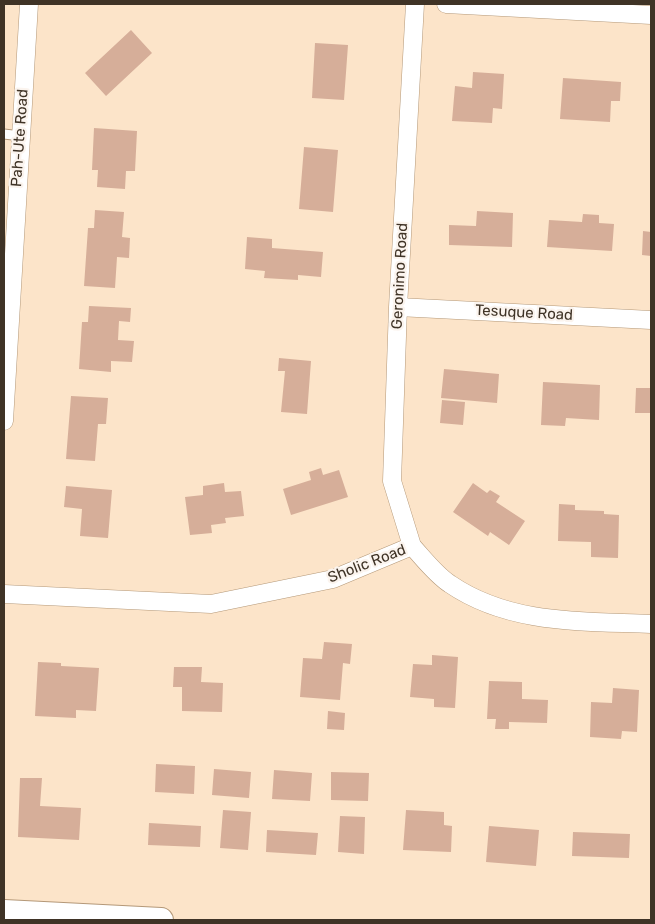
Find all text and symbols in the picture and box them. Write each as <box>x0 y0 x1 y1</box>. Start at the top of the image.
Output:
street label: Pah-Ute Road <box>8 88 32 188</box>
street label: Geronimo Road <box>388 222 412 330</box>
street label: Tesuque Road <box>475 301 573 325</box>
street label: Sholic Road <box>326 541 408 587</box>

